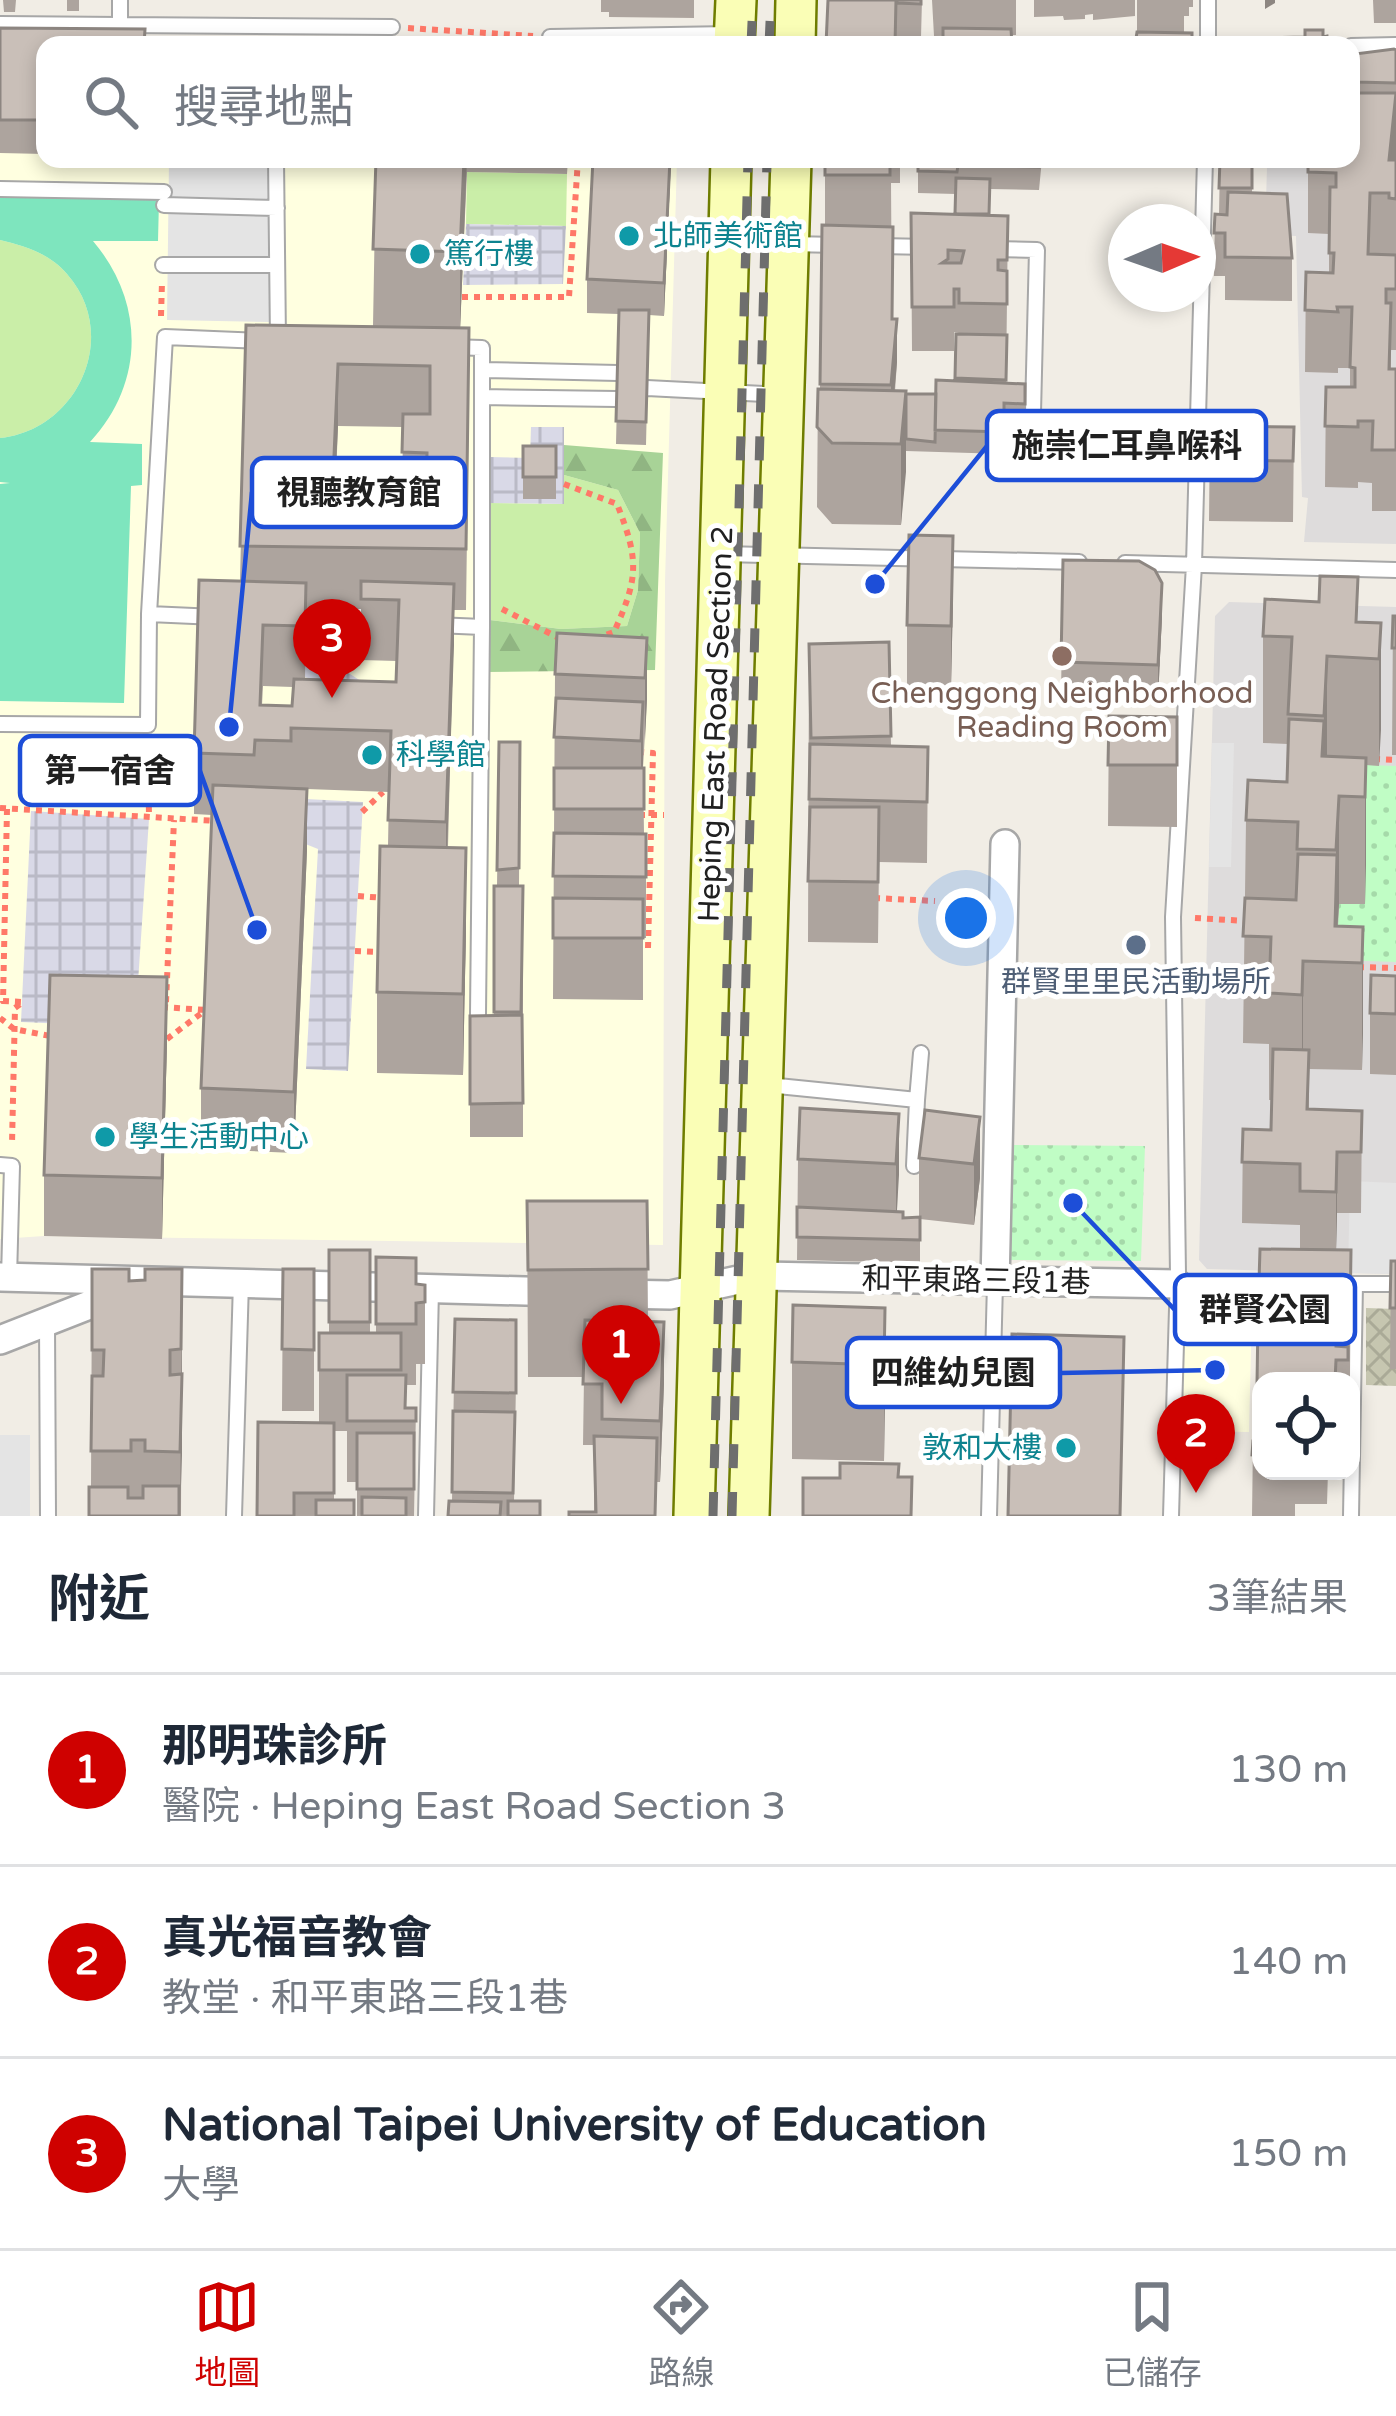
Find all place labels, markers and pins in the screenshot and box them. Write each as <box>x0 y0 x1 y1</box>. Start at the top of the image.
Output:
place label: 北師美術館 <box>653 218 803 255</box>
marker: 北師美術館 <box>616 223 642 249</box>
place label: 篤行樓 <box>444 236 534 273</box>
marker: 篤行樓 <box>407 241 433 267</box>
callout: 施崇仁耳鼻喉科 <box>987 411 1266 480</box>
callout: 視聽教育館 <box>252 458 465 527</box>
pin: 3 <box>293 599 371 698</box>
marker: Chenggong Neighborhood Reading Room <box>1049 643 1075 669</box>
place label: Chenggong Neighborhood Reading Room <box>870 675 1254 746</box>
callout: 第一宿舍 <box>20 736 200 805</box>
place label: 科學館 <box>396 737 486 774</box>
marker: 科學館 <box>359 742 385 768</box>
marker: 群賢里里民活動場所 <box>1123 932 1149 958</box>
place label: 群賢里里民活動場所 <box>1001 964 1271 1001</box>
place label: 學生活動中心 <box>129 1119 309 1156</box>
marker: 學生活動中心 <box>92 1124 118 1150</box>
callout: 群賢公園 <box>1175 1275 1355 1344</box>
pin: 1 <box>582 1305 660 1404</box>
callout: 四維幼兒園 <box>847 1338 1060 1407</box>
pin: 2 <box>1157 1394 1235 1493</box>
place label: 敦和大樓 <box>922 1430 1042 1467</box>
marker: 敦和大樓 <box>1053 1435 1079 1461</box>

